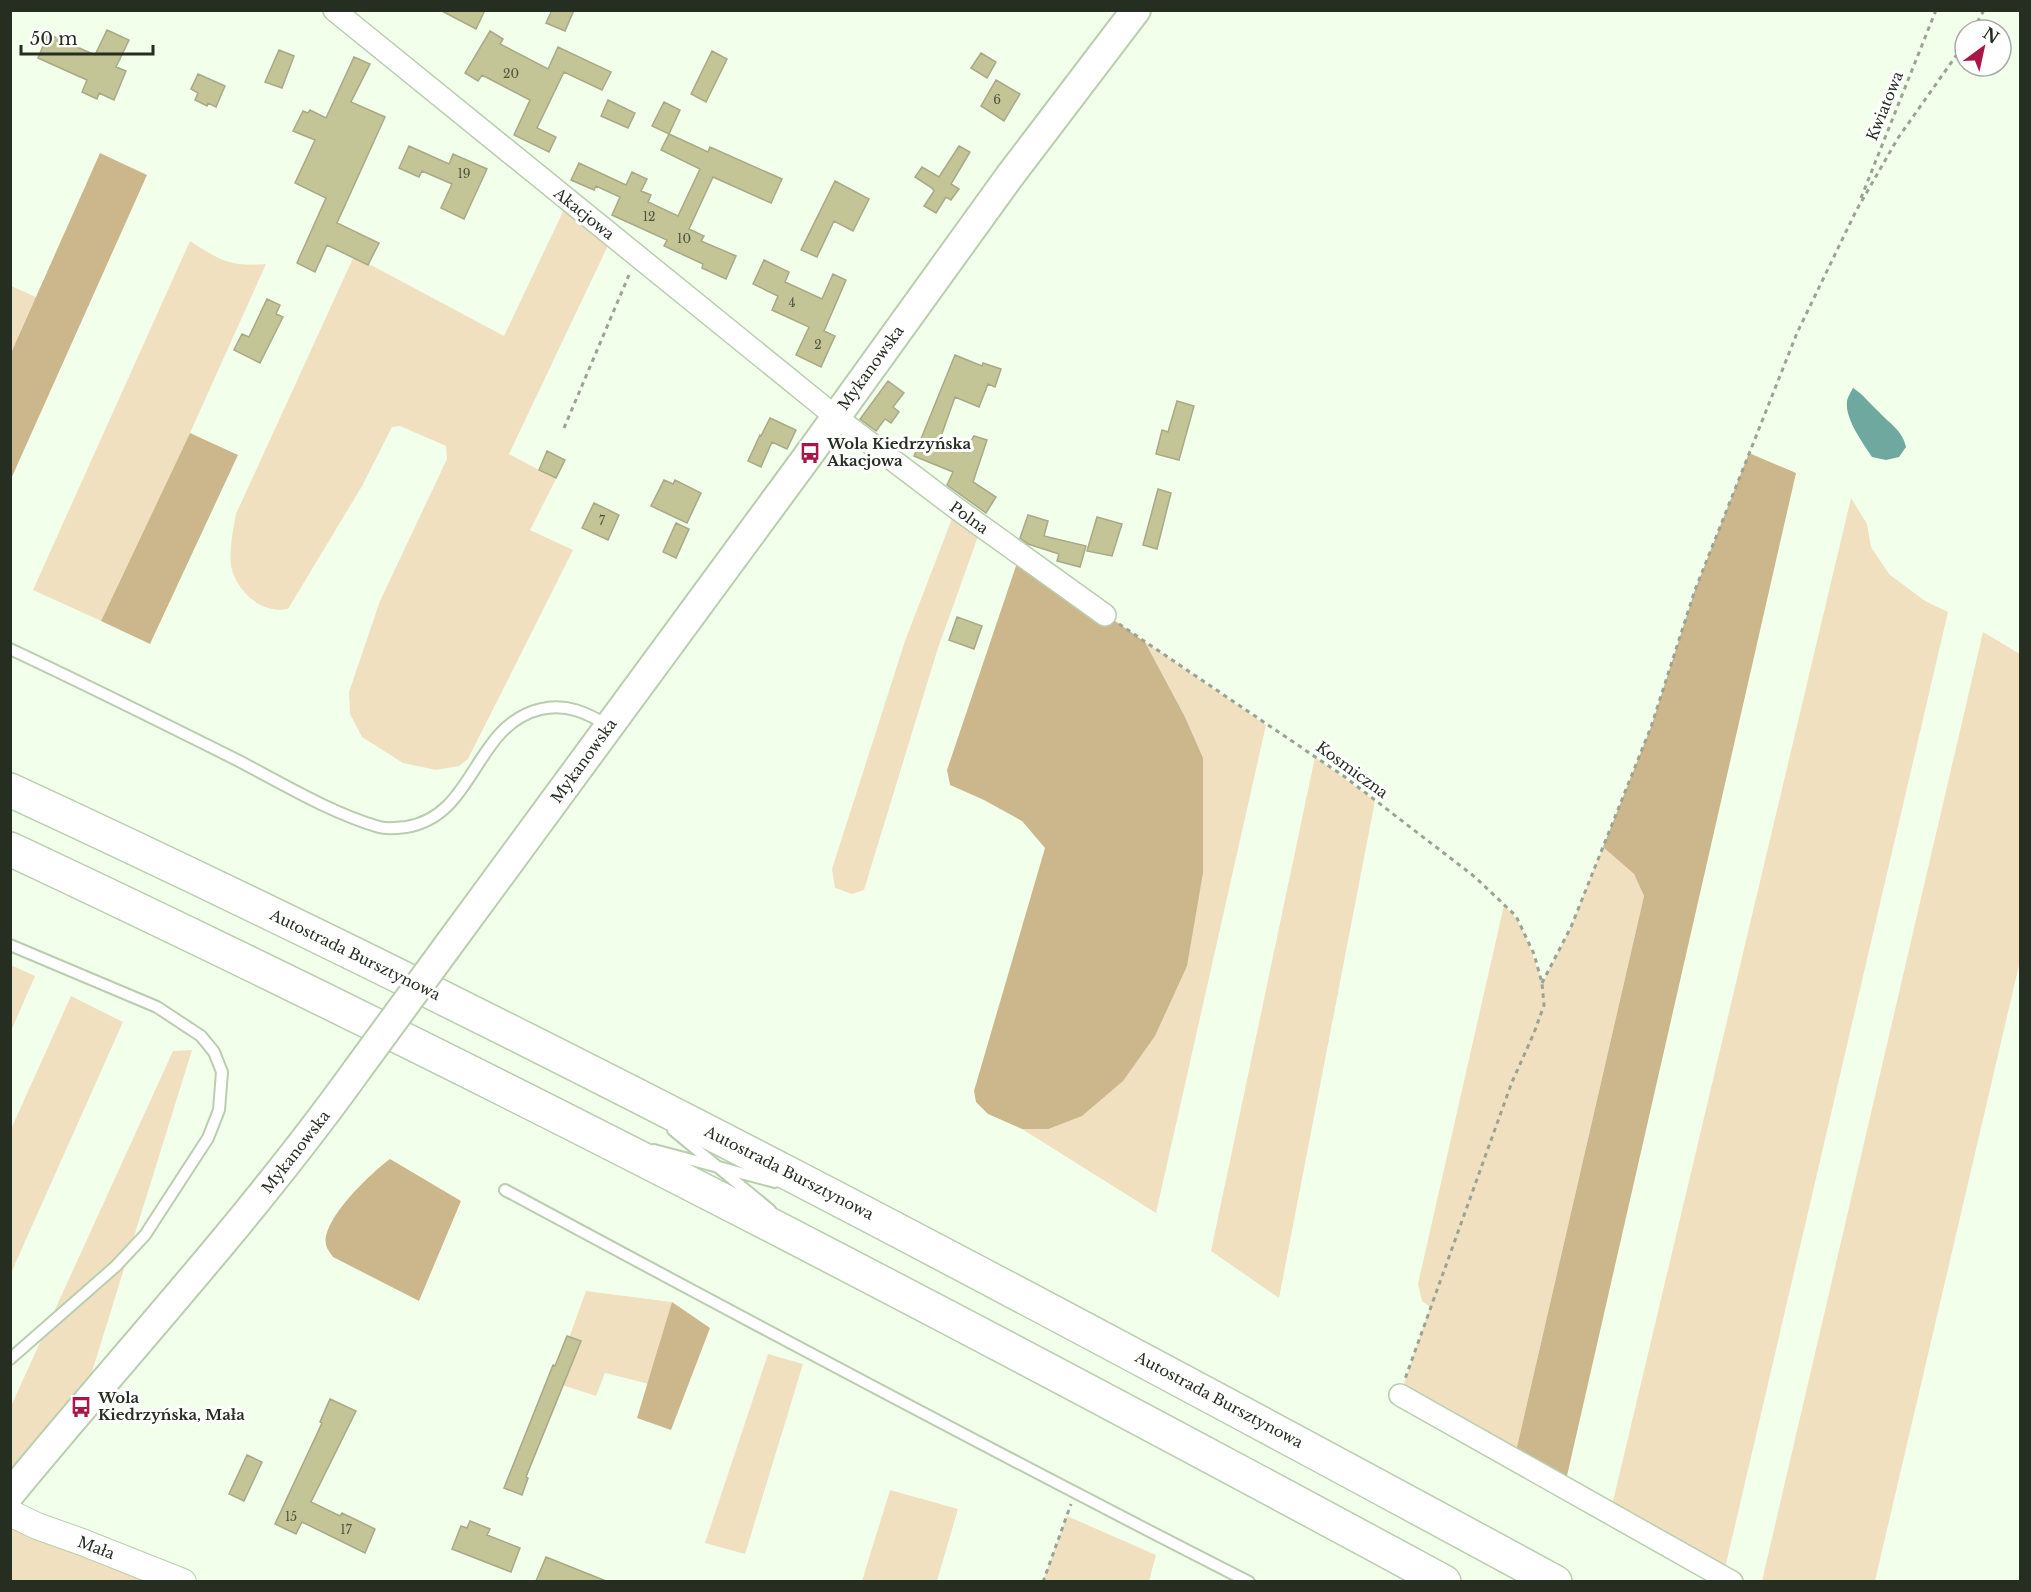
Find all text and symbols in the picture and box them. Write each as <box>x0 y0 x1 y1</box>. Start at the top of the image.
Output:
scale bar <box>21 18 153 56</box>
north arrow <box>1953 18 2013 78</box>
text: N <box>1979 23 2003 48</box>
text: 50 m <box>30 28 78 50</box>
house number: 20 <box>503 66 519 81</box>
street label: Kwiatowa <box>1862 68 1907 143</box>
house number: 6 <box>993 92 1001 107</box>
house number: 19 <box>457 166 471 181</box>
street label: Akacjowa <box>550 183 619 244</box>
house number: 12 <box>643 209 655 224</box>
house number: 10 <box>677 231 691 246</box>
house number: 4 <box>788 295 796 310</box>
street label: Mykanowska <box>834 321 908 414</box>
house number: 2 <box>814 337 822 352</box>
place label: Wola Kiedrzyńska Akacjowa <box>826 434 972 470</box>
bus stop icon: Wola Kiedrzyńska Akacjowa <box>798 441 822 465</box>
street label: Polna <box>946 497 993 538</box>
house number: 7 <box>599 513 606 528</box>
street label: Mykanowska <box>547 714 621 807</box>
street label: Kosmiczna <box>1313 737 1392 802</box>
street label: Autostrada Bursztynowa <box>266 905 444 1004</box>
street label: Mykanowska <box>257 1106 334 1197</box>
street label: Autostrada Bursztynowa <box>701 1121 878 1224</box>
street label: Autostrada Bursztynowa <box>1131 1347 1307 1452</box>
place label: Wola Kiedrzyńska, Mała <box>97 1388 245 1424</box>
bus stop icon: Wola Kiedrzyńska, Mała <box>69 1395 93 1419</box>
house number: 15 <box>285 1509 297 1524</box>
house number: 17 <box>340 1522 353 1537</box>
street label: Mała <box>75 1532 118 1563</box>

